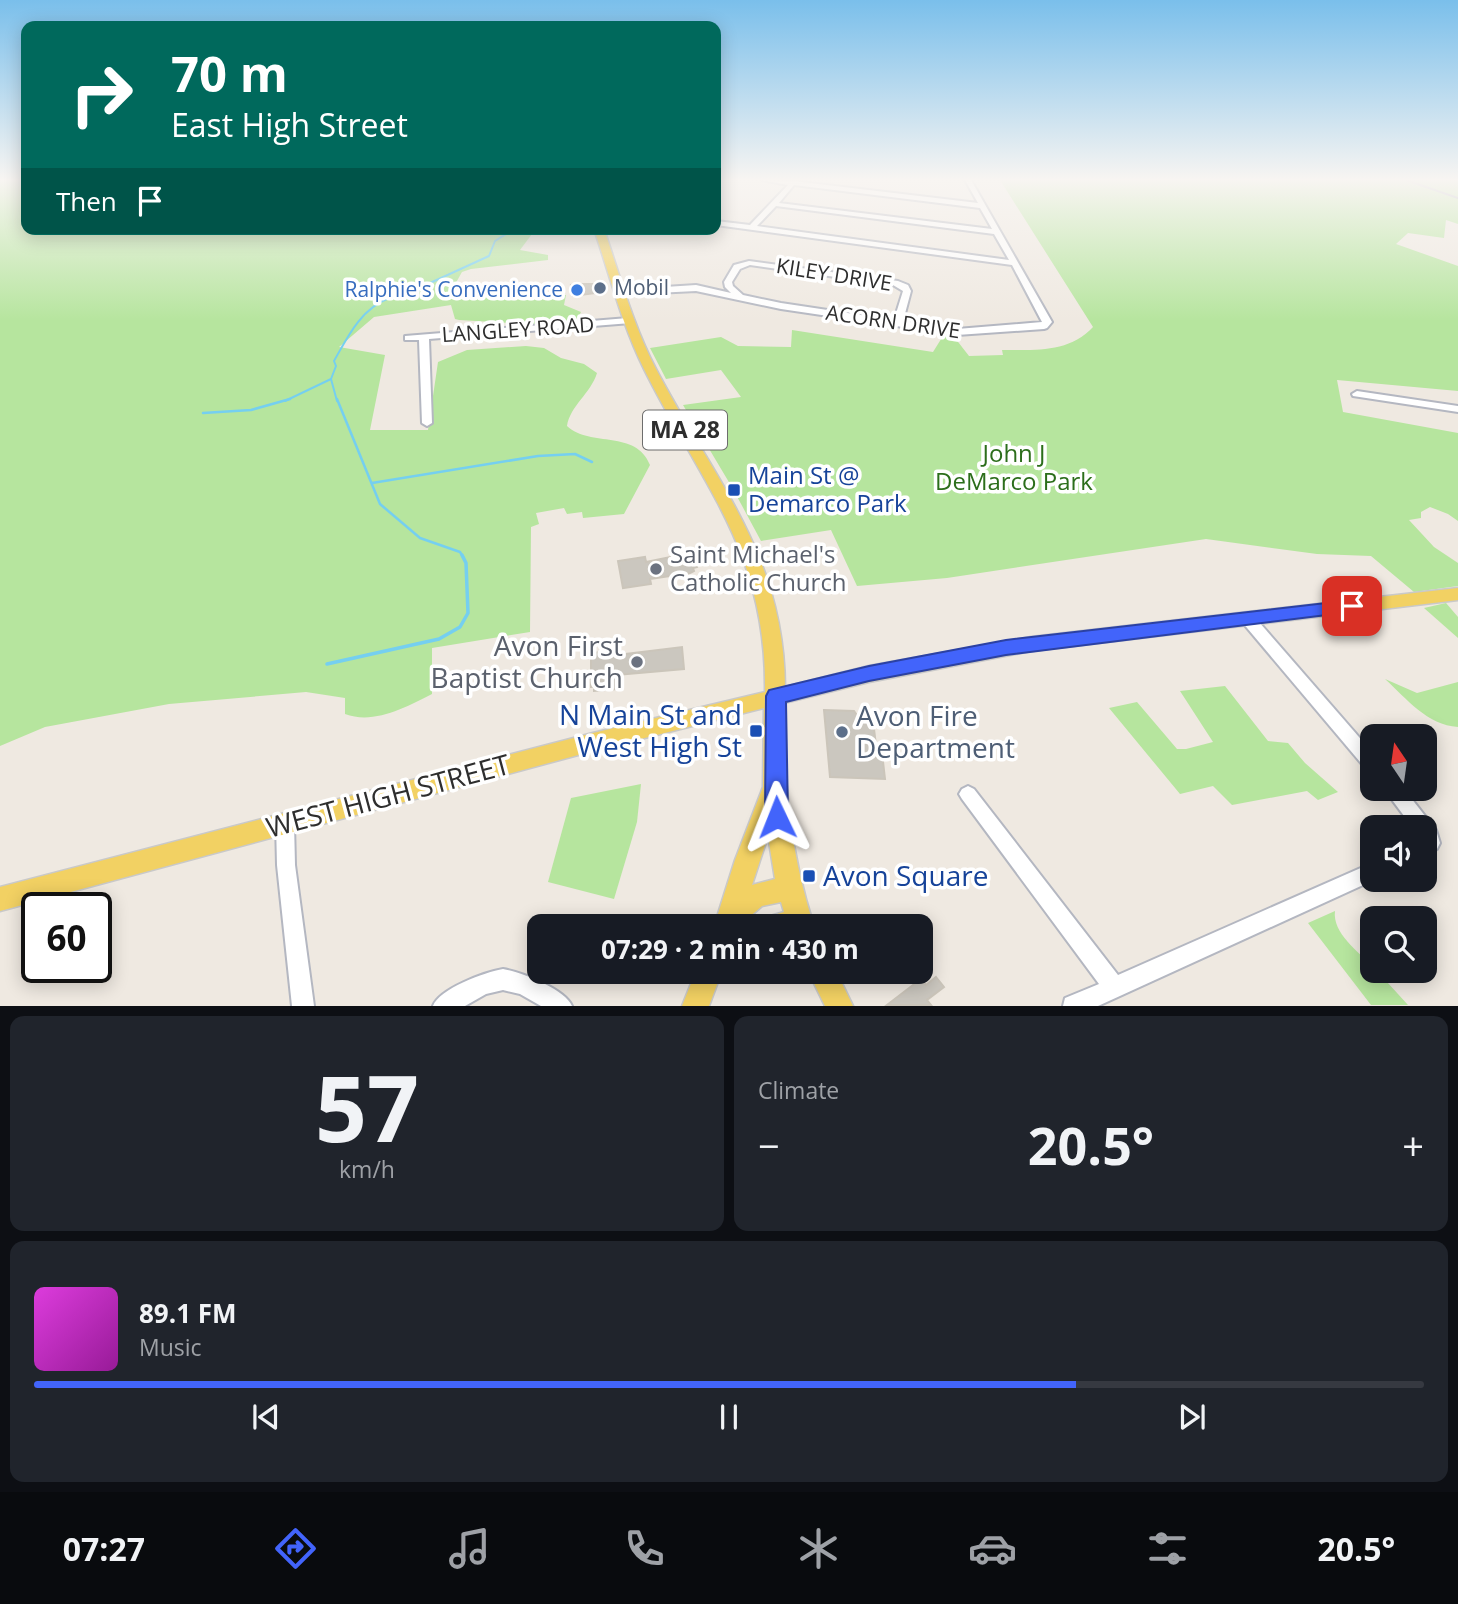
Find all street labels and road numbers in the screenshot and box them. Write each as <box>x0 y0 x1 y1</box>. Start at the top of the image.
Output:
street label: KILEY DRIVE <box>774 251 894 297</box>
street label: ACORN DRIVE <box>824 298 962 344</box>
street label: LANGLEY ROAD <box>441 310 595 348</box>
road number: MA 28 <box>643 410 727 450</box>
street label: WEST HIGH STREET <box>262 744 514 846</box>

